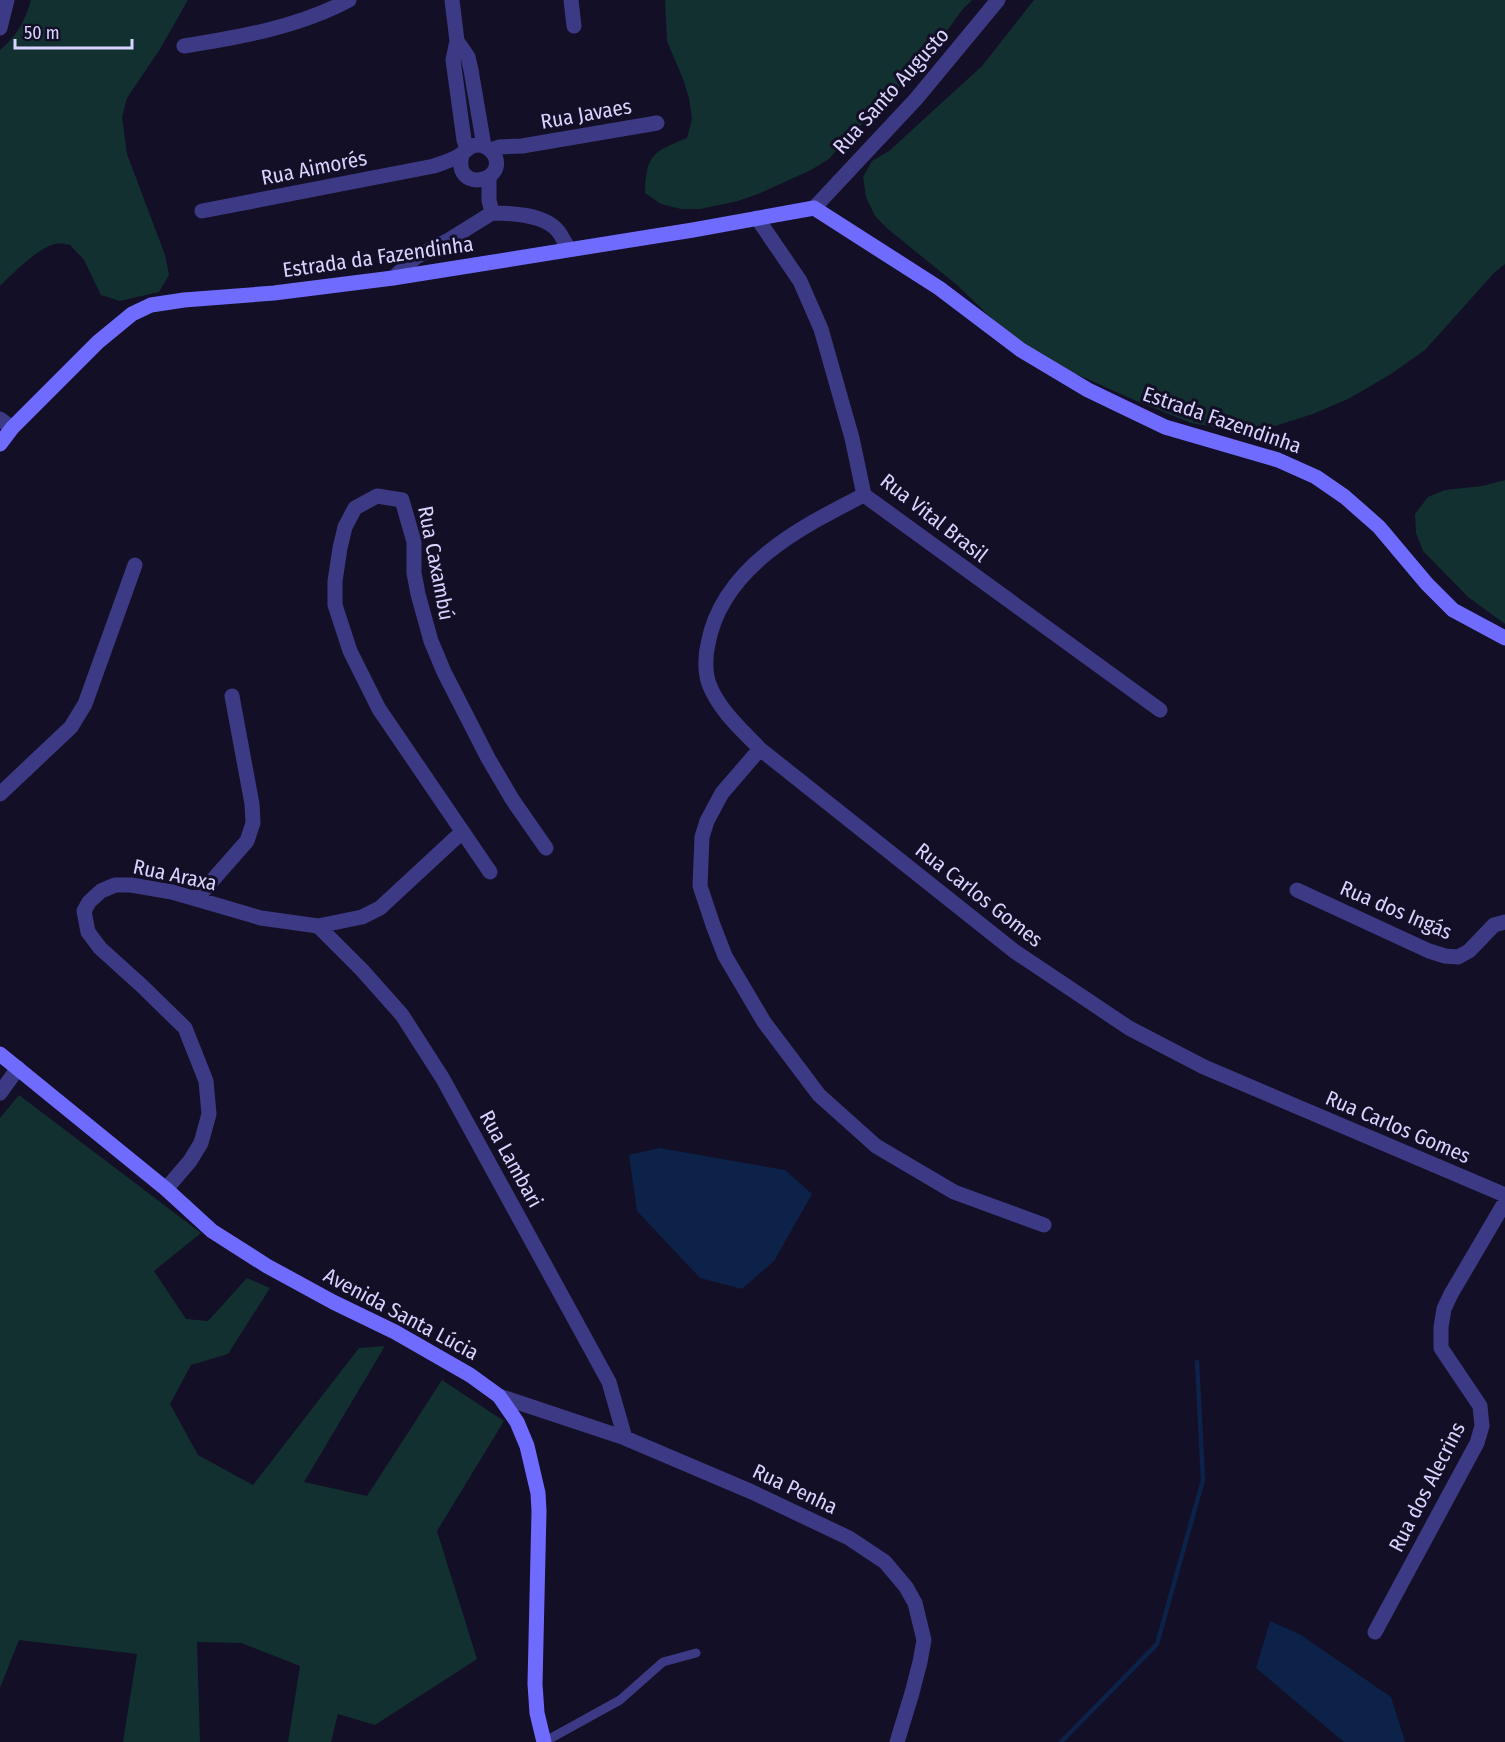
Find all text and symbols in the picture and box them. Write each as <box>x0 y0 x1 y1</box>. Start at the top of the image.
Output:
scale bar <box>15 12 132 50</box>
text: 50 m <box>24 22 60 44</box>
street label: Rua Santo Augusto <box>827 22 955 160</box>
street label: Rua Javaes <box>538 93 634 135</box>
street label: Rua Aimorés <box>259 145 369 191</box>
street label: Estrada da Fazendinha <box>281 231 475 283</box>
street label: Estrada Fazendinha <box>1139 381 1305 459</box>
street label: Rua Vital Brasil <box>875 468 993 568</box>
street label: Rua Caxambú <box>412 504 460 622</box>
street label: Rua Carlos Gomes <box>910 837 1048 953</box>
street label: Rua Araxa <box>131 853 219 897</box>
street label: Rua dos Ingás <box>1336 875 1456 945</box>
street label: Rua Carlos Gomes <box>1322 1085 1474 1169</box>
street label: Rua Lambari <box>474 1106 548 1212</box>
street label: Avenida Santa Lúcia <box>319 1262 483 1366</box>
street label: Rua dos Alecrins <box>1383 1418 1471 1556</box>
street label: Rua Penha <box>748 1458 842 1520</box>

